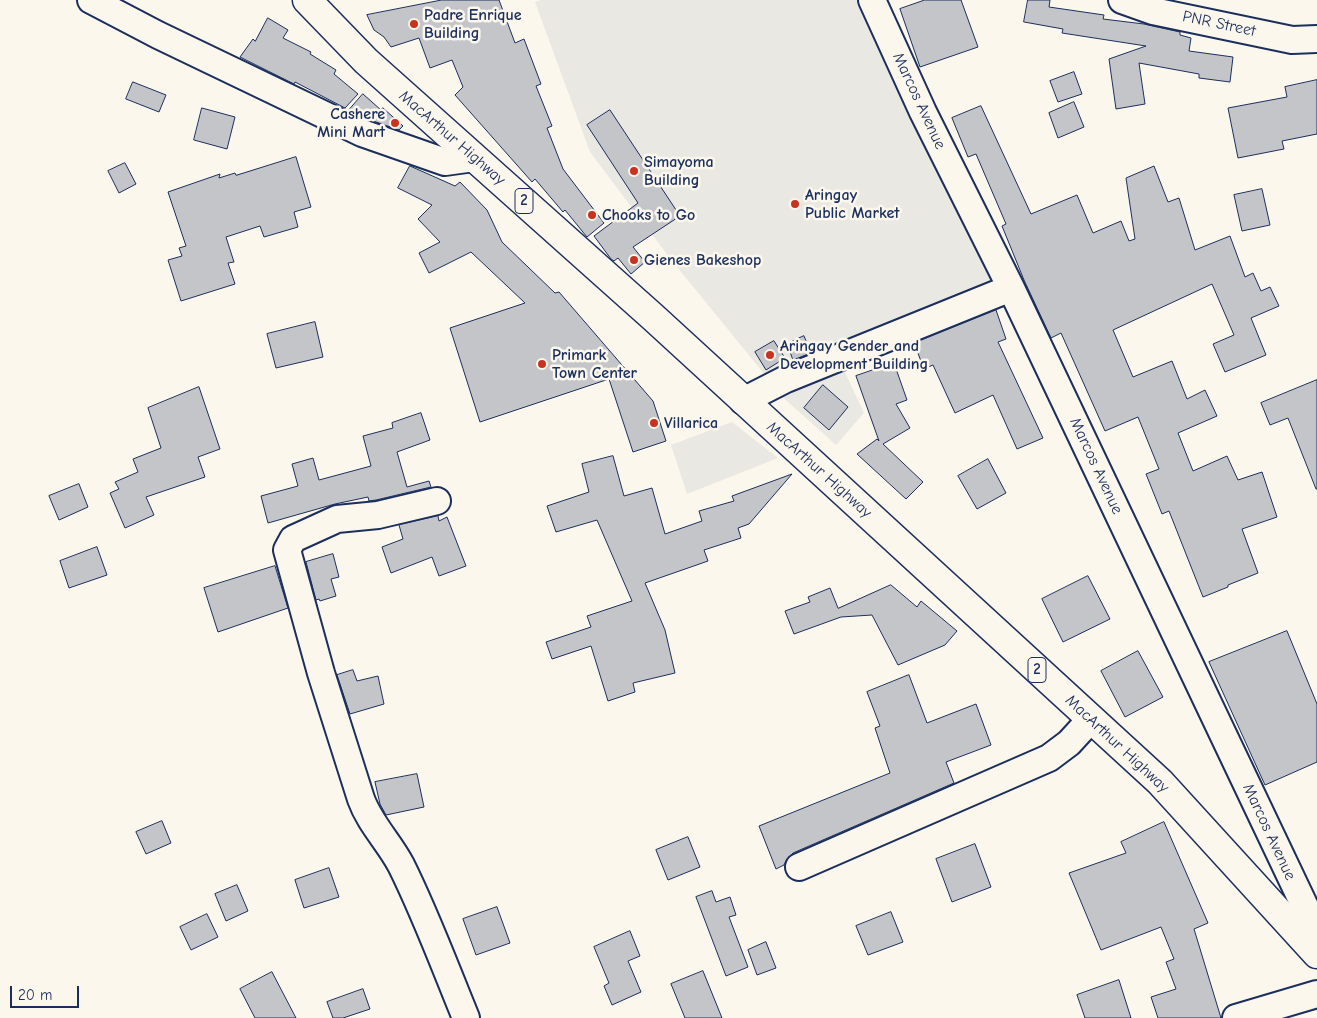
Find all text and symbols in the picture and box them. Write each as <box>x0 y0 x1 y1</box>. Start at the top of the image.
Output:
place label: Padre Enrique Building <box>424 5 522 43</box>
street label: PNR Street <box>1181 7 1257 41</box>
marker: Padre Enrique Building <box>408 18 420 30</box>
street label: Marcos Avenue <box>888 50 950 152</box>
street label: MacArthur Highway <box>395 86 509 190</box>
place label: Cashere Mini Mart <box>317 104 385 142</box>
marker: Cashere Mini Mart <box>389 117 401 129</box>
place label: Simayoma Building <box>644 152 714 190</box>
marker: Simayoma Building <box>628 165 640 177</box>
place label: Aringay Public Market <box>805 185 900 223</box>
road number: 2 <box>515 188 533 214</box>
marker: Aringay Public Market <box>789 198 801 210</box>
place label: Chooks to Go <box>602 205 695 225</box>
marker: Chooks to Go <box>586 209 598 221</box>
place label: Gienes Bakeshop <box>644 250 761 270</box>
marker: Gienes Bakeshop <box>628 254 640 266</box>
place label: Aringay Gender and Development Building <box>780 336 928 374</box>
place label: Primark Town Center <box>552 345 637 383</box>
marker: Aringay Gender and Development Building <box>764 349 776 361</box>
marker: Primark Town Center <box>536 358 548 370</box>
place label: Villarica <box>664 413 718 433</box>
street label: Marcos Avenue <box>1065 415 1127 517</box>
marker: Villarica <box>648 417 660 429</box>
street label: MacArthur Highway <box>762 418 876 522</box>
road number: 2 <box>1028 658 1046 682</box>
street label: MacArthur Highway <box>1061 691 1173 797</box>
street label: Marcos Avenue <box>1238 781 1300 883</box>
scale bar <box>12 976 81 1008</box>
text: 20 m <box>18 986 52 1004</box>

